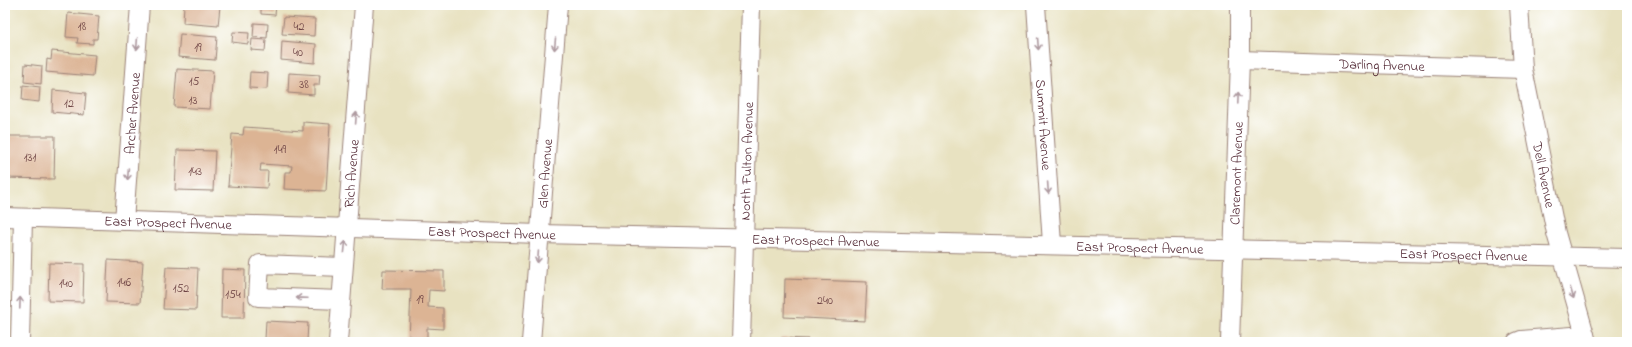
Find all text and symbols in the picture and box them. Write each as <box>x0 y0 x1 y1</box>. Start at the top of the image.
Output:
house number: 18 <box>78 18 87 36</box>
house number: 42 <box>294 18 304 36</box>
one-way arrow <box>134 37 141 50</box>
one-way arrow <box>551 37 559 50</box>
one-way arrow <box>1035 37 1042 50</box>
house number: 19 <box>194 39 202 57</box>
house number: 40 <box>293 44 303 62</box>
street label: Darling Avenue <box>1338 54 1426 78</box>
street label: Archer Avenue <box>120 71 147 155</box>
house number: 15 <box>189 73 199 91</box>
house number: 38 <box>299 76 309 94</box>
street label: Summit Avenue <box>1029 79 1056 172</box>
house number: 13 <box>189 92 197 110</box>
one-way arrow <box>1235 92 1242 105</box>
house number: 12 <box>64 95 74 113</box>
street label: North Fulton Avenue <box>736 101 760 221</box>
one-way arrow <box>352 112 359 125</box>
street label: Claremont Avenue <box>1225 120 1250 225</box>
street label: Glen Avenue <box>533 137 559 209</box>
street label: Rich Avenue <box>339 138 366 209</box>
street label: Dell Avenue <box>1526 139 1560 211</box>
house number: 149 <box>274 141 287 159</box>
house number: 131 <box>24 149 36 167</box>
house number: 143 <box>188 163 202 181</box>
one-way arrow <box>124 167 131 180</box>
one-way arrow <box>1044 181 1051 194</box>
street label: East Prospect Avenue <box>104 211 233 236</box>
street label: East Prospect Avenue <box>428 221 556 246</box>
street label: East Prospect Avenue <box>752 230 880 254</box>
street label: East Prospect Avenue <box>1075 237 1204 261</box>
one-way arrow <box>342 241 349 254</box>
street label: East Prospect Avenue <box>1399 244 1528 268</box>
one-way arrow <box>534 250 542 263</box>
house number: 146 <box>117 274 132 292</box>
house number: 140 <box>59 275 73 293</box>
house number: 152 <box>173 280 189 298</box>
house number: 154 <box>225 286 241 304</box>
one-way arrow <box>1569 286 1576 299</box>
house number: 19 <box>416 291 424 309</box>
house number: 240 <box>817 292 833 310</box>
one-way arrow <box>296 295 309 302</box>
one-way arrow <box>17 297 24 310</box>

